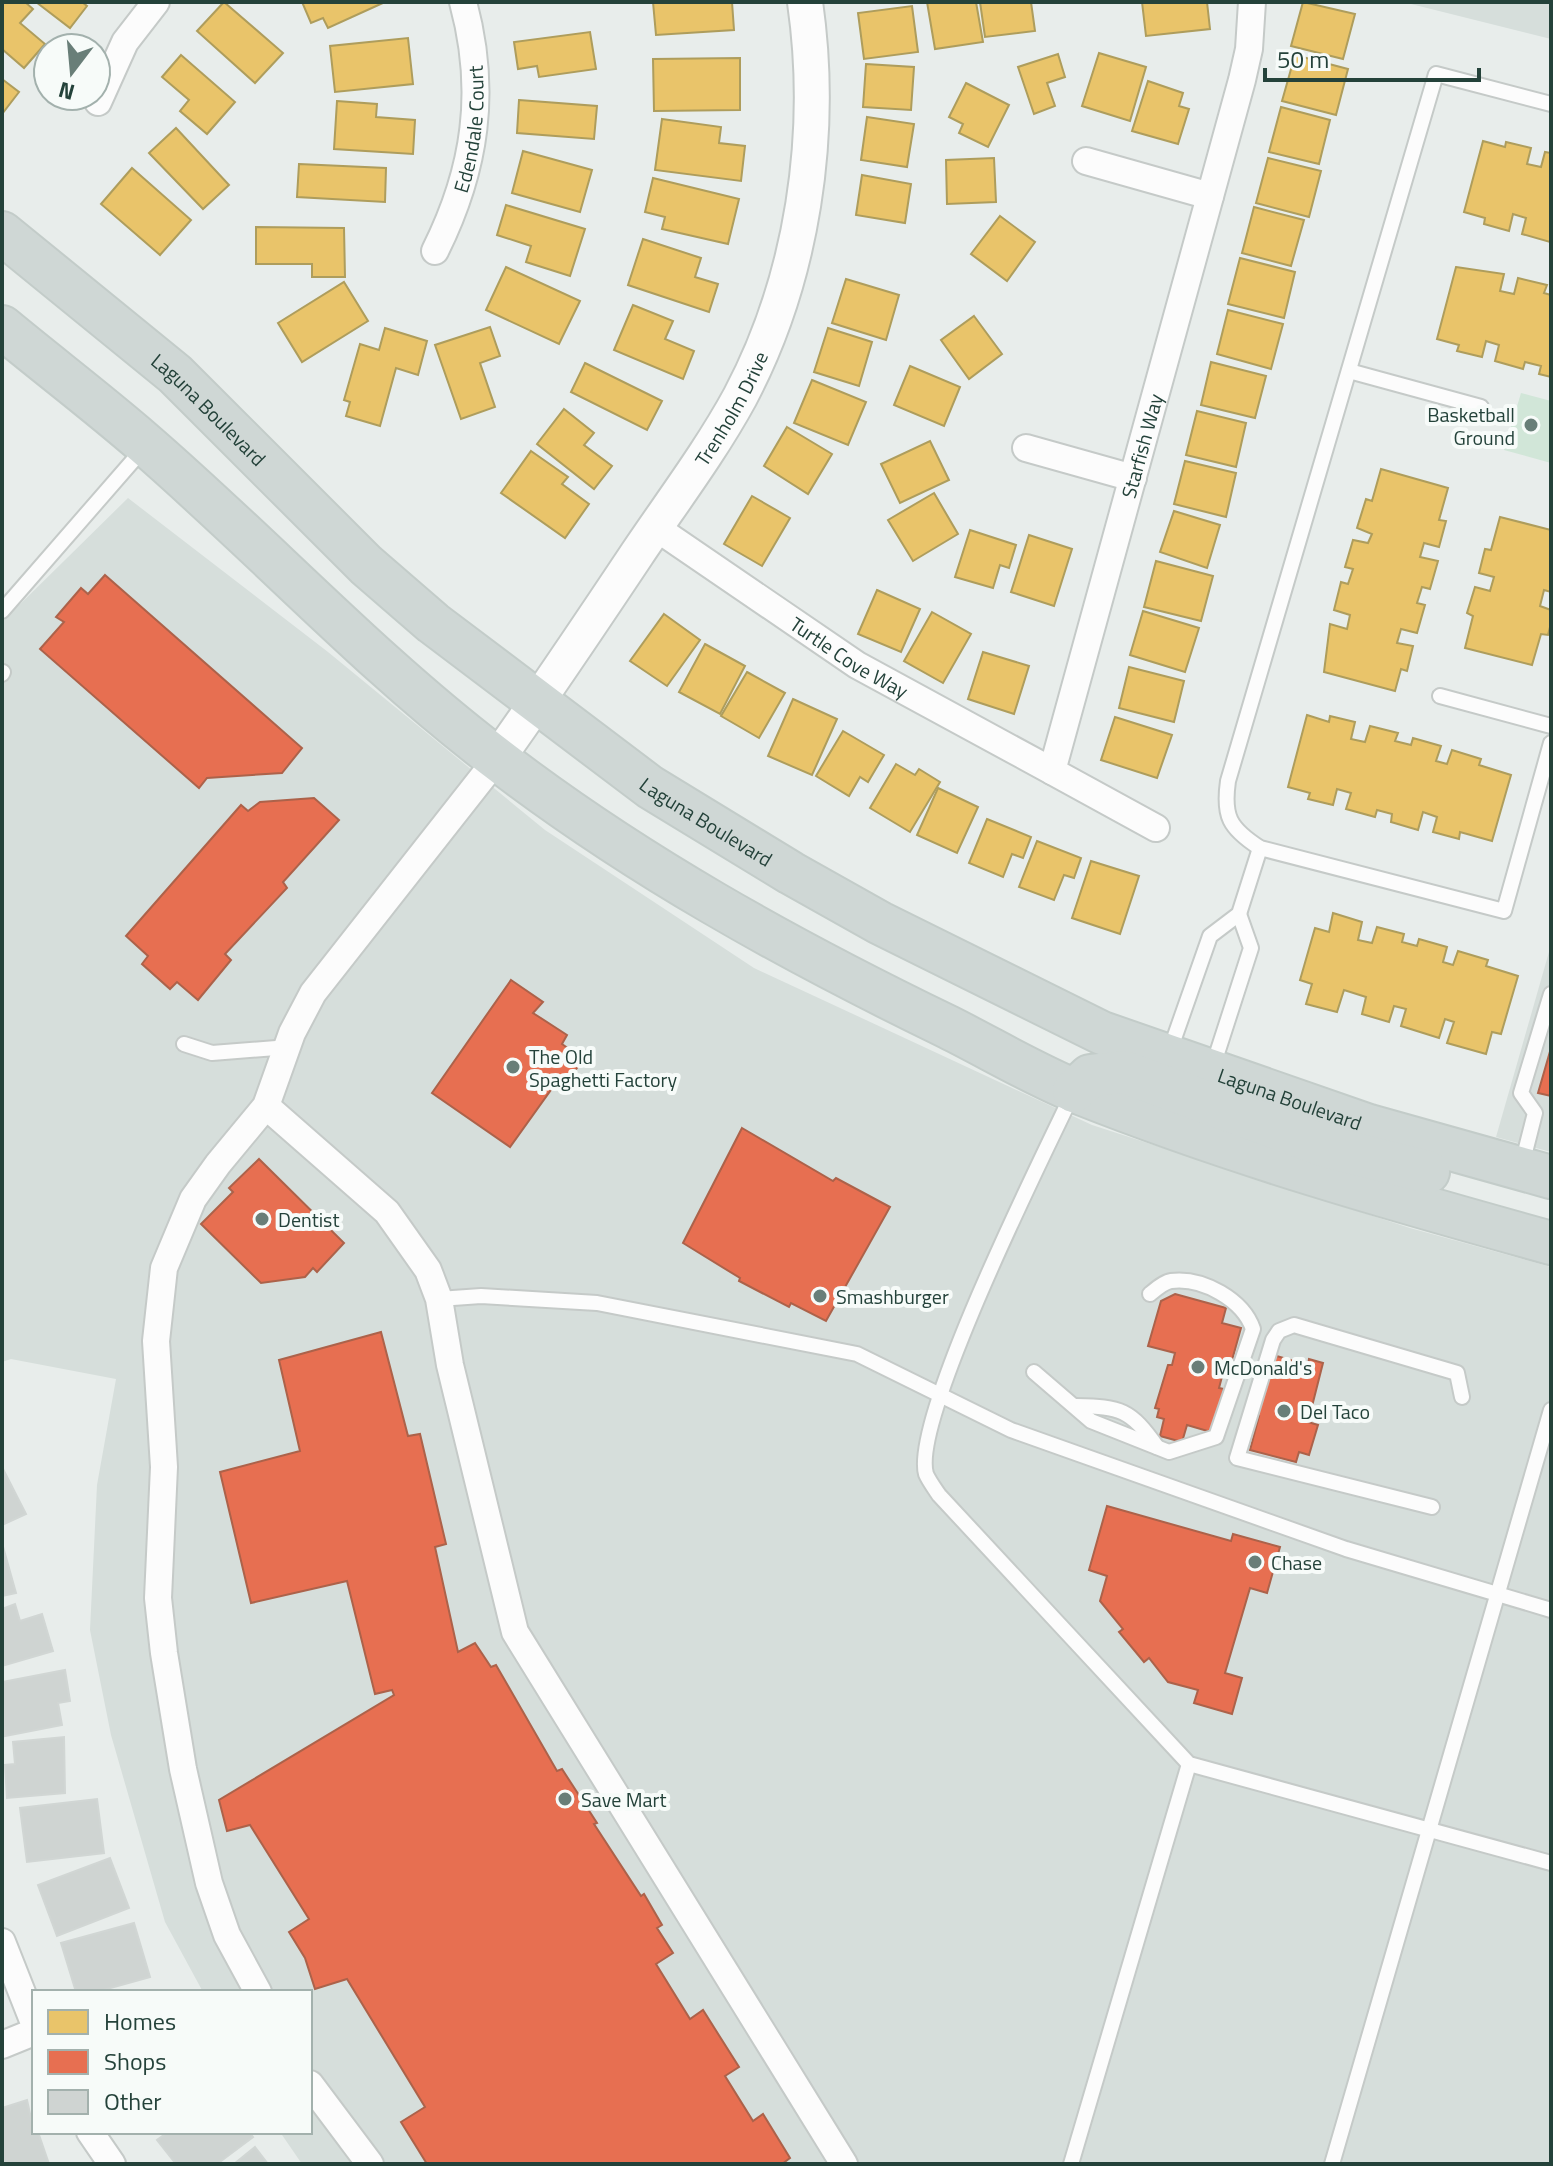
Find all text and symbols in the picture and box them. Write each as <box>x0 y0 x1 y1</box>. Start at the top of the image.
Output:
north arrow <box>32 32 112 112</box>
scale bar <box>1265 32 1479 82</box>
text: 50 m <box>1277 41 1329 77</box>
street label: Edendale Court <box>445 65 491 196</box>
text: N <box>54 73 79 110</box>
street label: Laguna Boulevard <box>145 345 274 473</box>
street label: Trenholm Drive <box>686 346 775 472</box>
street label: Starfish Way <box>1112 390 1171 501</box>
place label: Basketball Ground <box>1427 399 1515 453</box>
marker: Basketball Ground <box>1522 416 1540 434</box>
street label: Turtle Cove Way <box>784 608 914 706</box>
street label: Laguna Boulevard <box>633 769 779 874</box>
place label: The Old Spaghetti Factory <box>529 1041 677 1095</box>
marker: The Old Spaghetti Factory <box>504 1058 522 1076</box>
street label: Laguna Boulevard <box>1214 1059 1366 1138</box>
place label: Dentist <box>278 1204 339 1235</box>
marker: Dentist <box>253 1210 271 1228</box>
place label: Smashburger <box>836 1281 949 1312</box>
marker: Smashburger <box>811 1287 829 1305</box>
place label: McDonald's <box>1214 1352 1312 1383</box>
marker: McDonald's <box>1189 1358 1207 1376</box>
place label: Del Taco <box>1300 1396 1370 1427</box>
marker: Del Taco <box>1275 1402 1293 1420</box>
place label: Chase <box>1271 1547 1322 1578</box>
marker: Chase <box>1246 1553 1264 1571</box>
place label: Save Mart <box>581 1784 666 1815</box>
marker: Save Mart <box>556 1790 574 1808</box>
legend <box>32 1990 312 2134</box>
text: Homes <box>104 2003 176 2039</box>
text: Shops <box>104 2043 166 2079</box>
text: Other <box>104 2083 162 2119</box>

